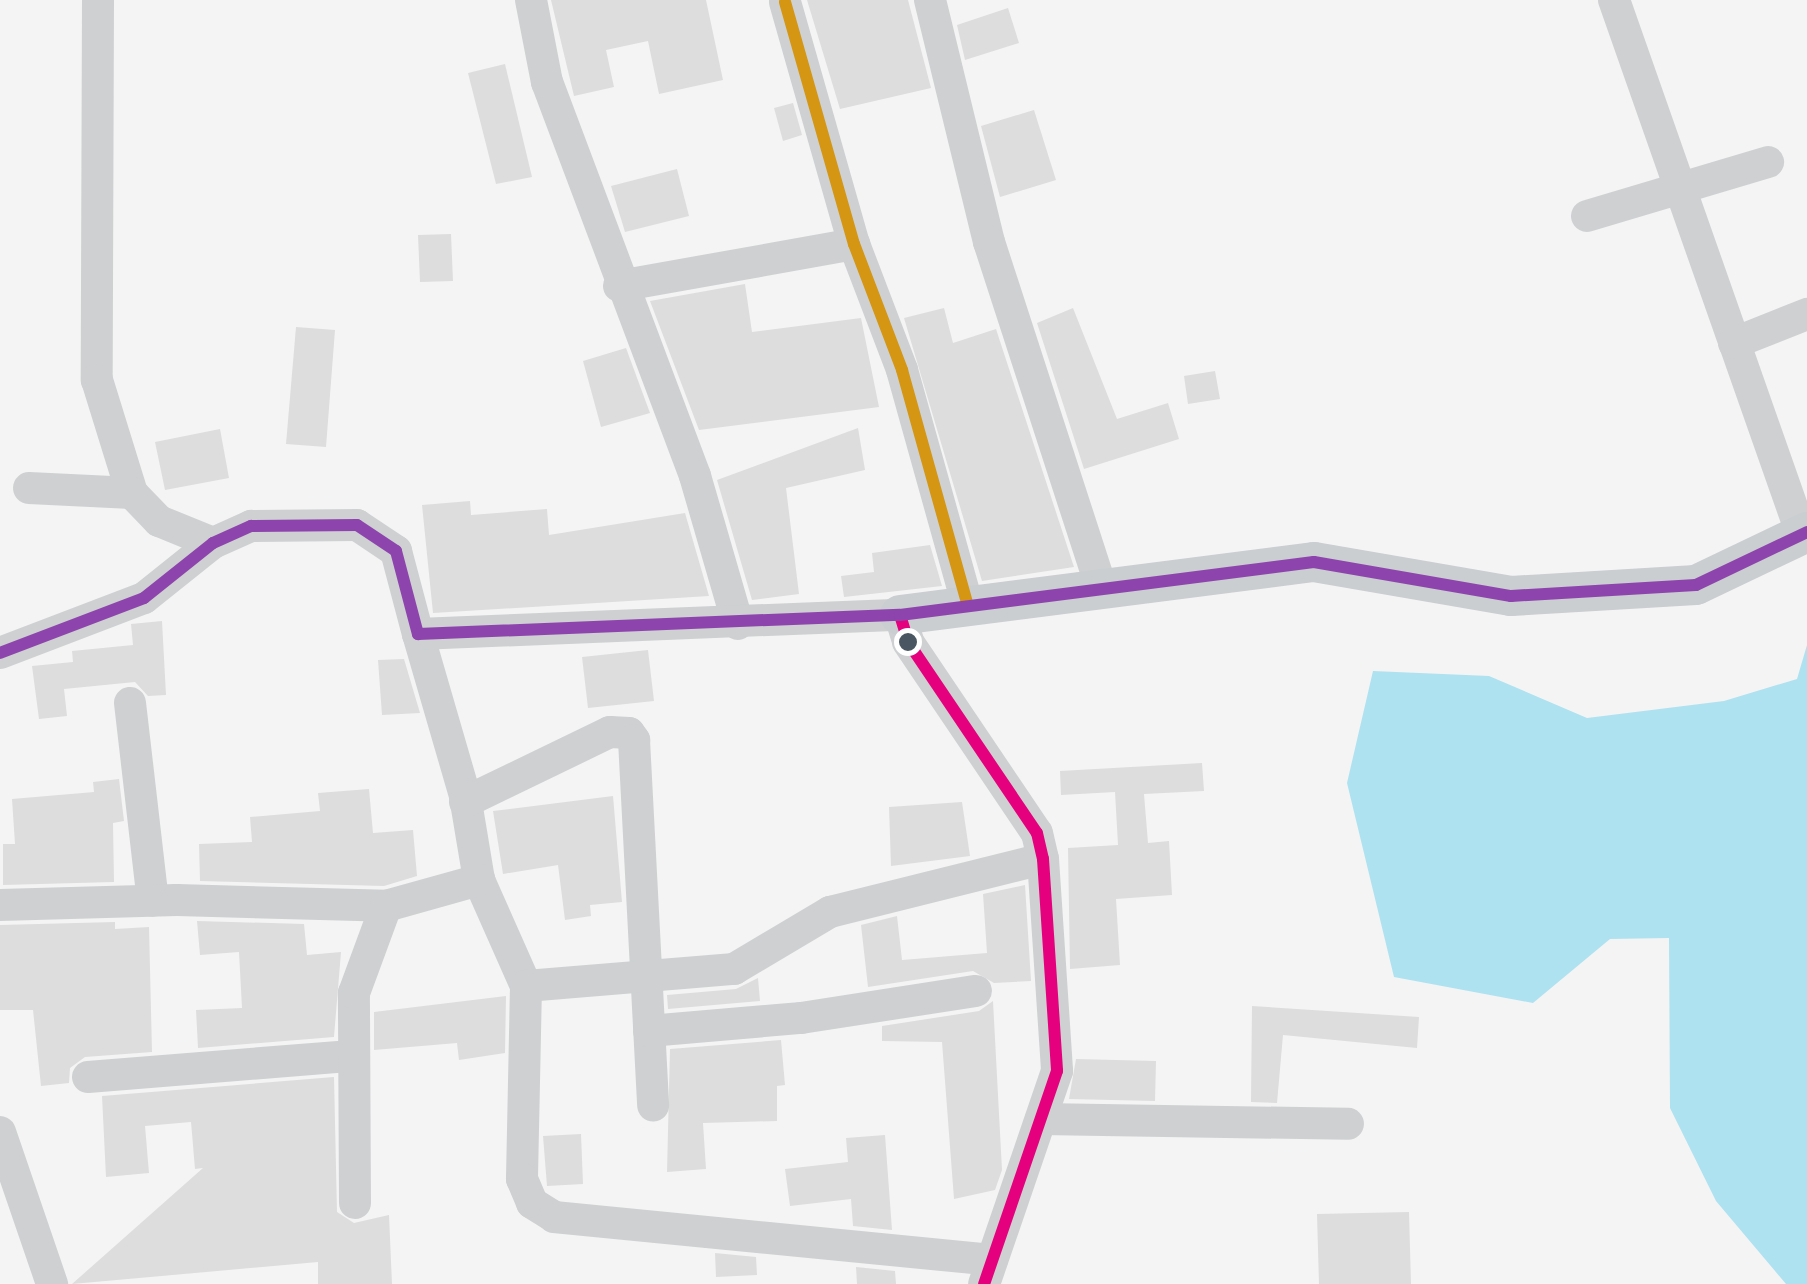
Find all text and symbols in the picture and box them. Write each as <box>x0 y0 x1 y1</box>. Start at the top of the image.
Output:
unlabelled marker <box>898 632 918 652</box>

